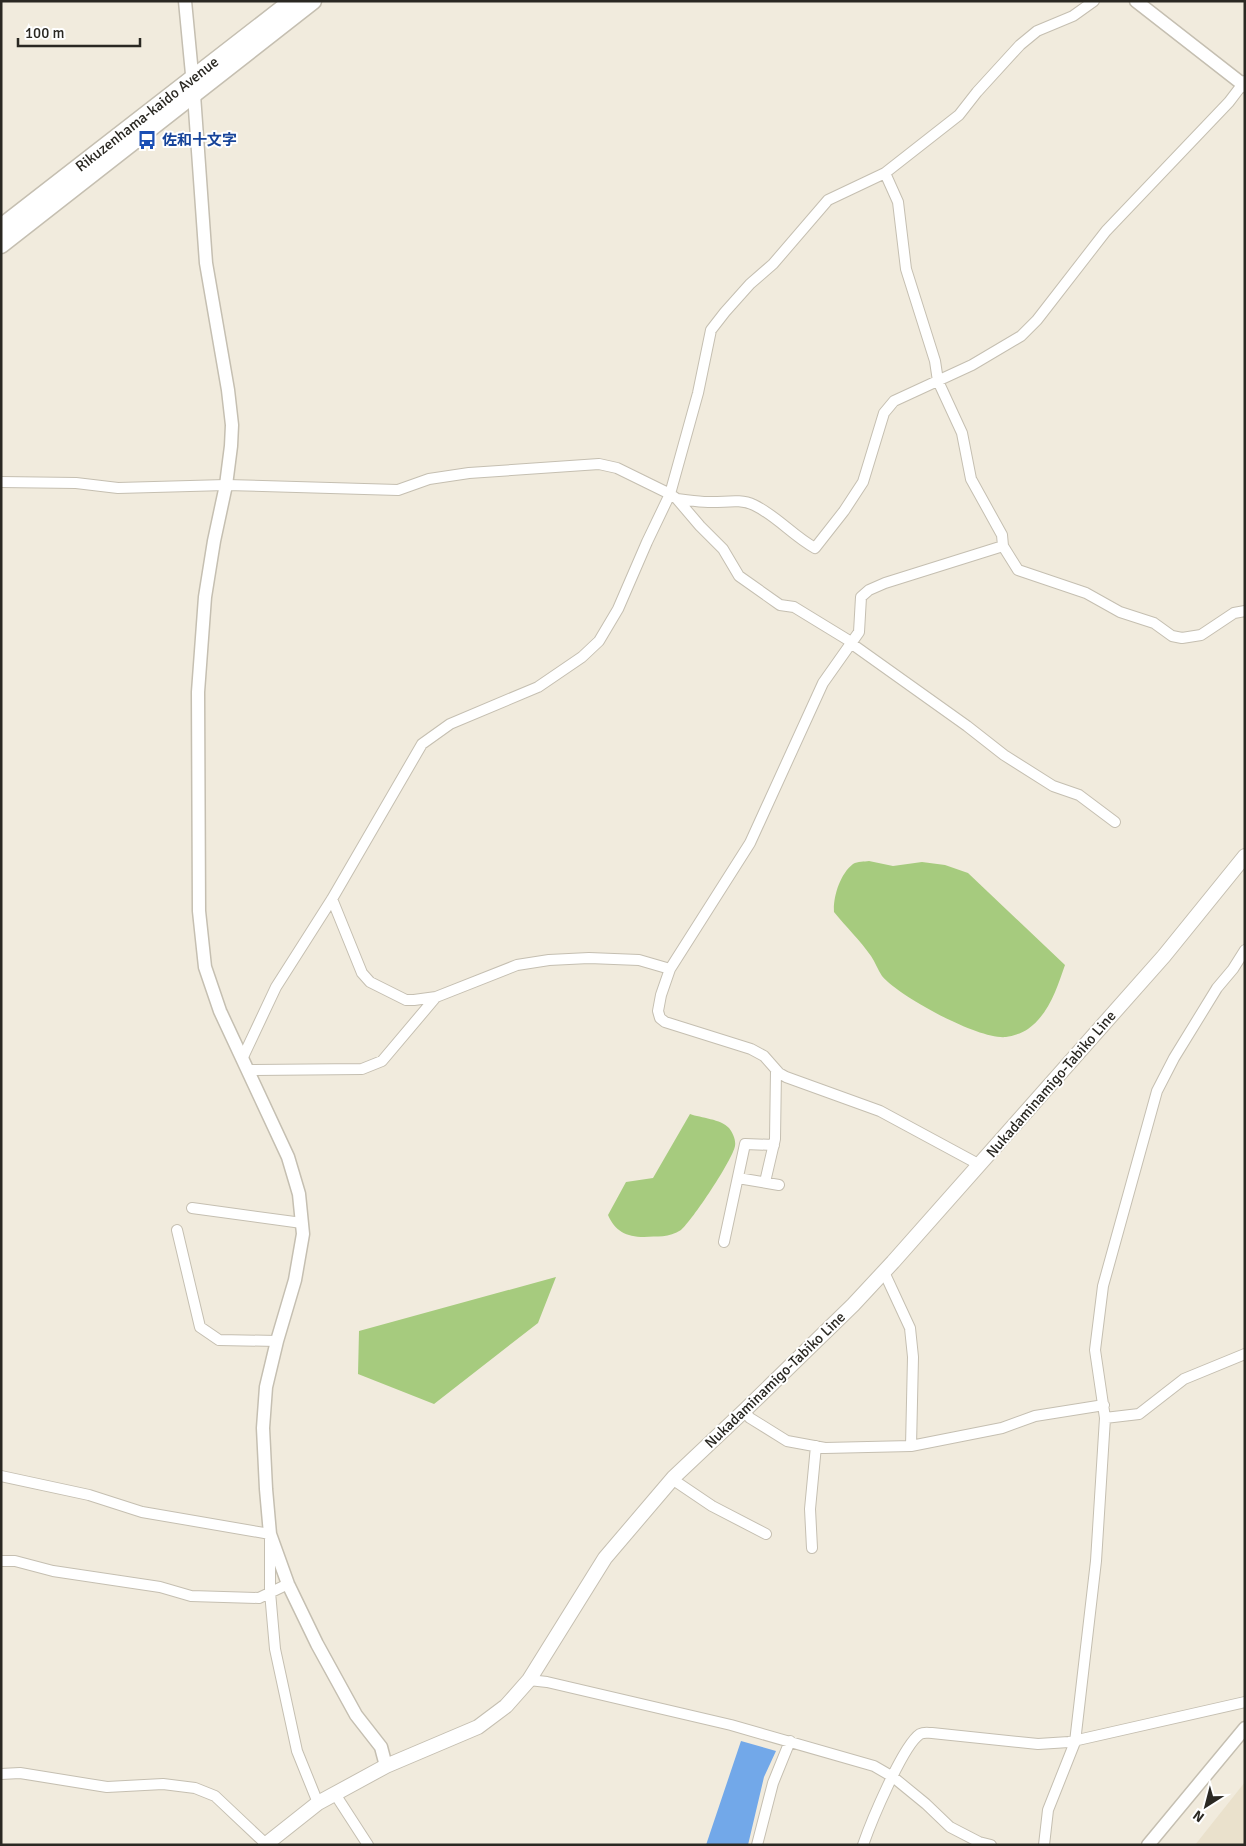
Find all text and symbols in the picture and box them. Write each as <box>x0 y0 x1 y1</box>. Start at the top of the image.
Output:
scale bar <box>18 15 140 47</box>
text: 100 m <box>25 24 65 42</box>
street label: Rikuzenhama-kaido Avenue <box>72 53 222 175</box>
bus stop icon: 佐和十文字 <box>136 129 158 151</box>
place label: 佐和十文字 <box>162 131 237 149</box>
street label: Nukadaminamigo-Tabiko Line <box>982 1007 1120 1161</box>
street label: Nukadaminamigo-Tabiko Line <box>701 1308 849 1452</box>
north arrow <box>1181 1781 1231 1831</box>
text: N <box>1190 1806 1208 1826</box>

